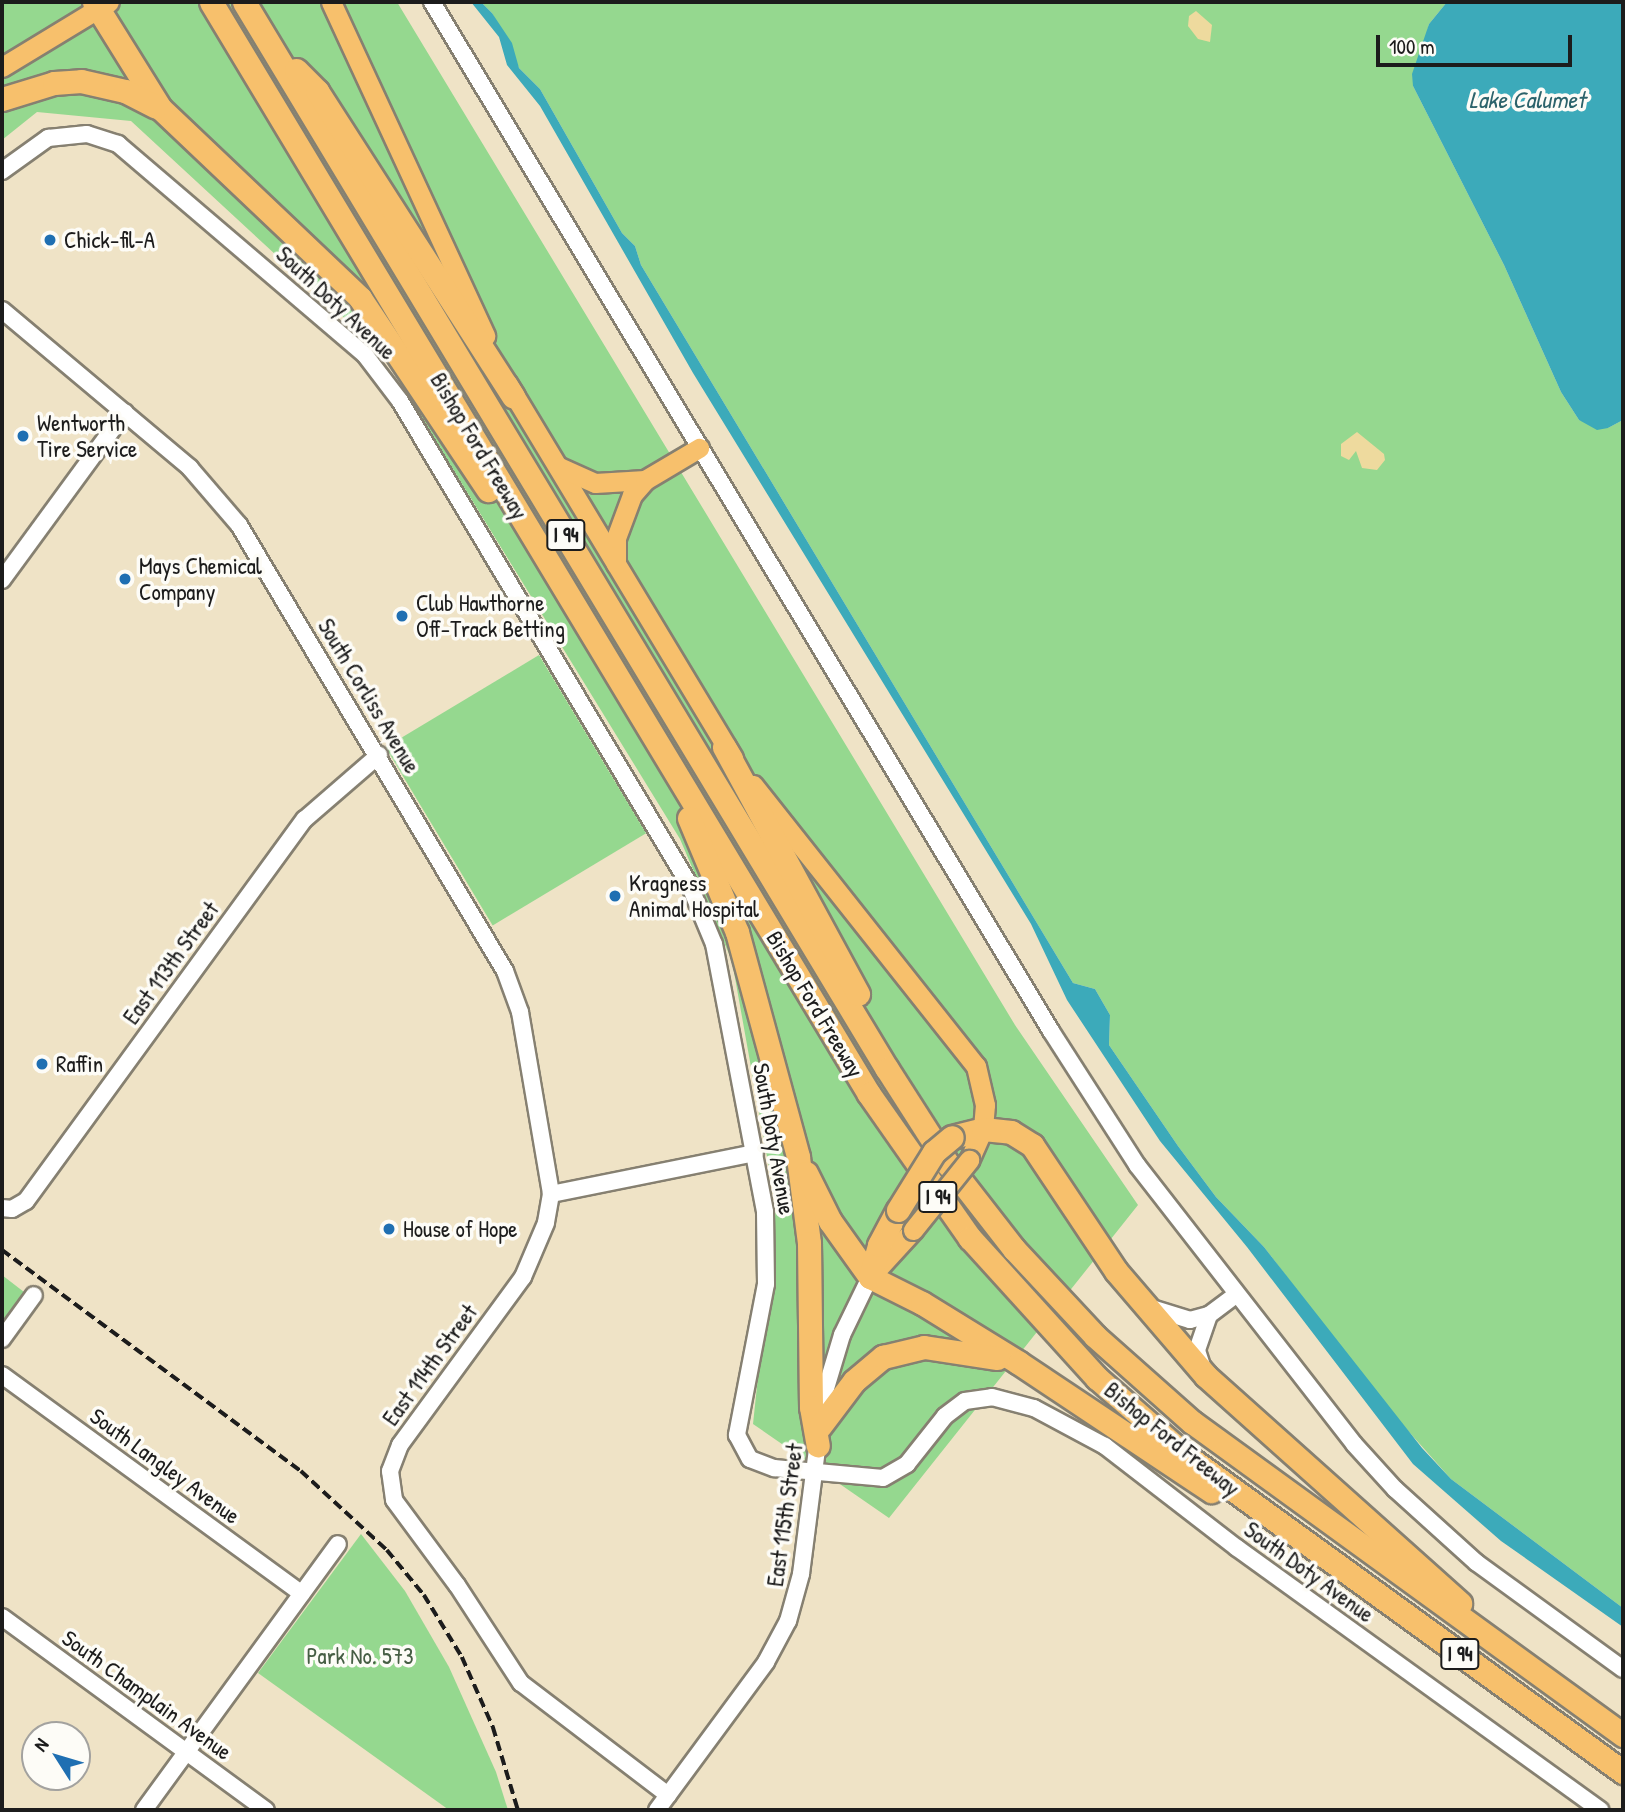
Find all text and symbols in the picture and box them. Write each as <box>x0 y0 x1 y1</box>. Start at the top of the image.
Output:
scale bar <box>1380 21 1576 65</box>
text: 100 m <box>1389 32 1435 61</box>
water label: Lake Calumet <box>1469 86 1585 114</box>
place label: Chick-fil-A <box>64 226 155 254</box>
marker: Chick-fil-A <box>42 232 58 248</box>
street label: South Doty Avenue <box>271 241 401 365</box>
street label: Bishop Ford Freeway <box>424 368 534 524</box>
place label: Wentworth Tire Service <box>37 409 137 463</box>
marker: Wentworth Tire Service <box>15 428 31 444</box>
road number: I 94 <box>545 518 587 552</box>
place label: Mays Chemical Company <box>139 552 262 606</box>
marker: Mays Chemical Company <box>117 571 133 587</box>
place label: Club Hawthorne Off-Track Betting <box>416 589 565 643</box>
marker: Club Hawthorne Off-Track Betting <box>394 608 410 624</box>
street label: South Corliss Avenue <box>312 614 426 778</box>
place label: Kragness Animal Hospital <box>629 869 759 923</box>
marker: Kragness Animal Hospital <box>607 888 623 904</box>
street label: East 113th Street <box>117 896 225 1030</box>
street label: Bishop Ford Freeway <box>760 926 870 1082</box>
place label: Raffin <box>56 1050 103 1078</box>
marker: Raffin <box>34 1056 50 1072</box>
street label: South Doty Avenue <box>747 1061 801 1217</box>
road number: I 94 <box>917 1180 959 1214</box>
place label: House of Hope <box>403 1215 517 1243</box>
marker: House of Hope <box>381 1221 397 1237</box>
street label: East 114th Street <box>377 1299 483 1431</box>
street label: Bishop Ford Freeway <box>1099 1376 1245 1502</box>
street label: South Langley Avenue <box>85 1402 245 1530</box>
street label: East 115th Street <box>761 1442 809 1588</box>
street label: South Doty Avenue <box>1239 1516 1379 1628</box>
street label: South Champlain Avenue <box>57 1624 237 1766</box>
road number: I 94 <box>1439 1636 1481 1672</box>
park label: Park No. 573 <box>307 1642 413 1670</box>
north arrow <box>21 1721 91 1791</box>
text: N <box>27 1733 54 1756</box>

